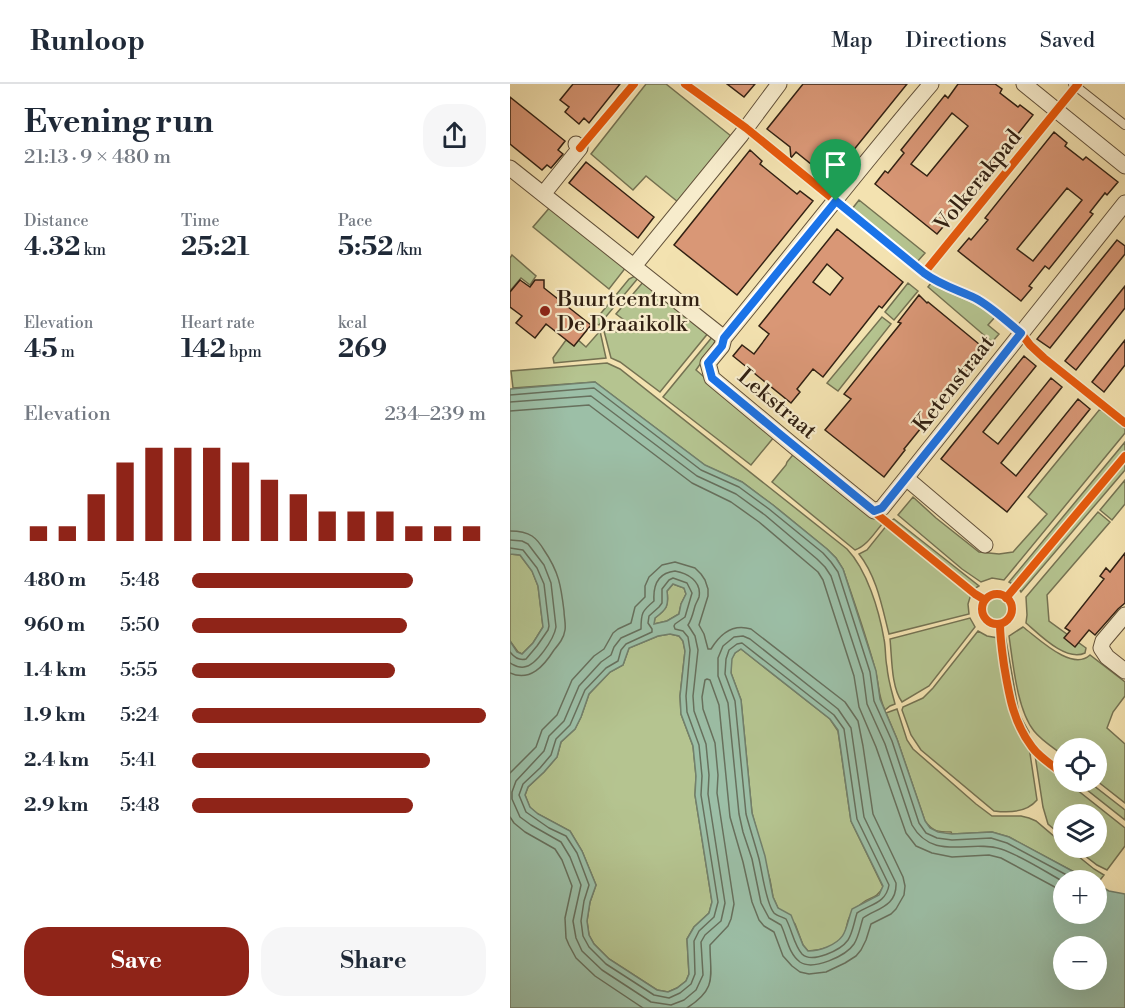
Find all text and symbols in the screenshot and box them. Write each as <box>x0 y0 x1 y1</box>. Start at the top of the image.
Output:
text: Runloop <box>30 24 145 59</box>
text: Map <box>831 28 873 54</box>
text: Directions <box>906 28 1007 54</box>
text: Saved <box>1040 28 1095 54</box>
text: Evening run <box>24 102 213 143</box>
button: share <box>423 104 486 167</box>
street label: Volkerakpad <box>928 124 1028 238</box>
pin <box>810 139 861 201</box>
text: 21:13 · 9 × 480 m <box>24 145 171 170</box>
icon: arrive <box>819 148 852 181</box>
text: Distance <box>24 211 89 231</box>
text: Time <box>181 211 220 231</box>
text: Pace <box>338 211 372 231</box>
text: 4.32 <box>24 231 80 263</box>
text: 25:21 <box>181 231 250 263</box>
text: 5:52 <box>338 231 394 263</box>
text: km <box>80 240 106 260</box>
text: /km <box>394 240 422 260</box>
place label: Buurtcentrum De Draaikolk <box>556 286 700 338</box>
marker: Buurtcentrum De Draaikolk <box>538 304 552 318</box>
text: Elevation <box>24 313 93 333</box>
text: Heart rate <box>181 313 255 333</box>
text: kcal <box>338 313 367 333</box>
street label: Ketenstraat <box>908 330 1001 438</box>
text: 45 <box>24 333 58 365</box>
text: 142 <box>181 333 226 365</box>
text: 269 <box>338 333 387 365</box>
text: m <box>58 342 75 362</box>
text: bpm <box>226 342 262 362</box>
street label: Lekstraat <box>732 363 822 445</box>
text: Elevation <box>24 402 111 427</box>
text: 234–239 m <box>384 402 486 427</box>
text: 480 m <box>24 568 86 593</box>
text: 5:48 <box>120 568 160 593</box>
text: 960 m <box>24 613 85 638</box>
text: 5:50 <box>120 613 160 638</box>
text: 1.4 km <box>24 658 86 683</box>
text: 5:55 <box>120 658 158 683</box>
text: 1.9 km <box>24 703 86 728</box>
text: 5:24 <box>120 703 159 728</box>
map controls <box>1053 738 1107 990</box>
button: locate <box>1053 738 1107 792</box>
text: 2.4 km <box>24 748 89 773</box>
text: 5:41 <box>120 748 156 773</box>
text: 2.9 km <box>24 793 88 818</box>
text: 5:48 <box>120 793 160 818</box>
button: layers <box>1053 804 1107 858</box>
button: + <box>1053 870 1107 924</box>
button: Save <box>24 927 249 996</box>
button: Share <box>261 927 486 996</box>
button: − <box>1053 936 1107 990</box>

